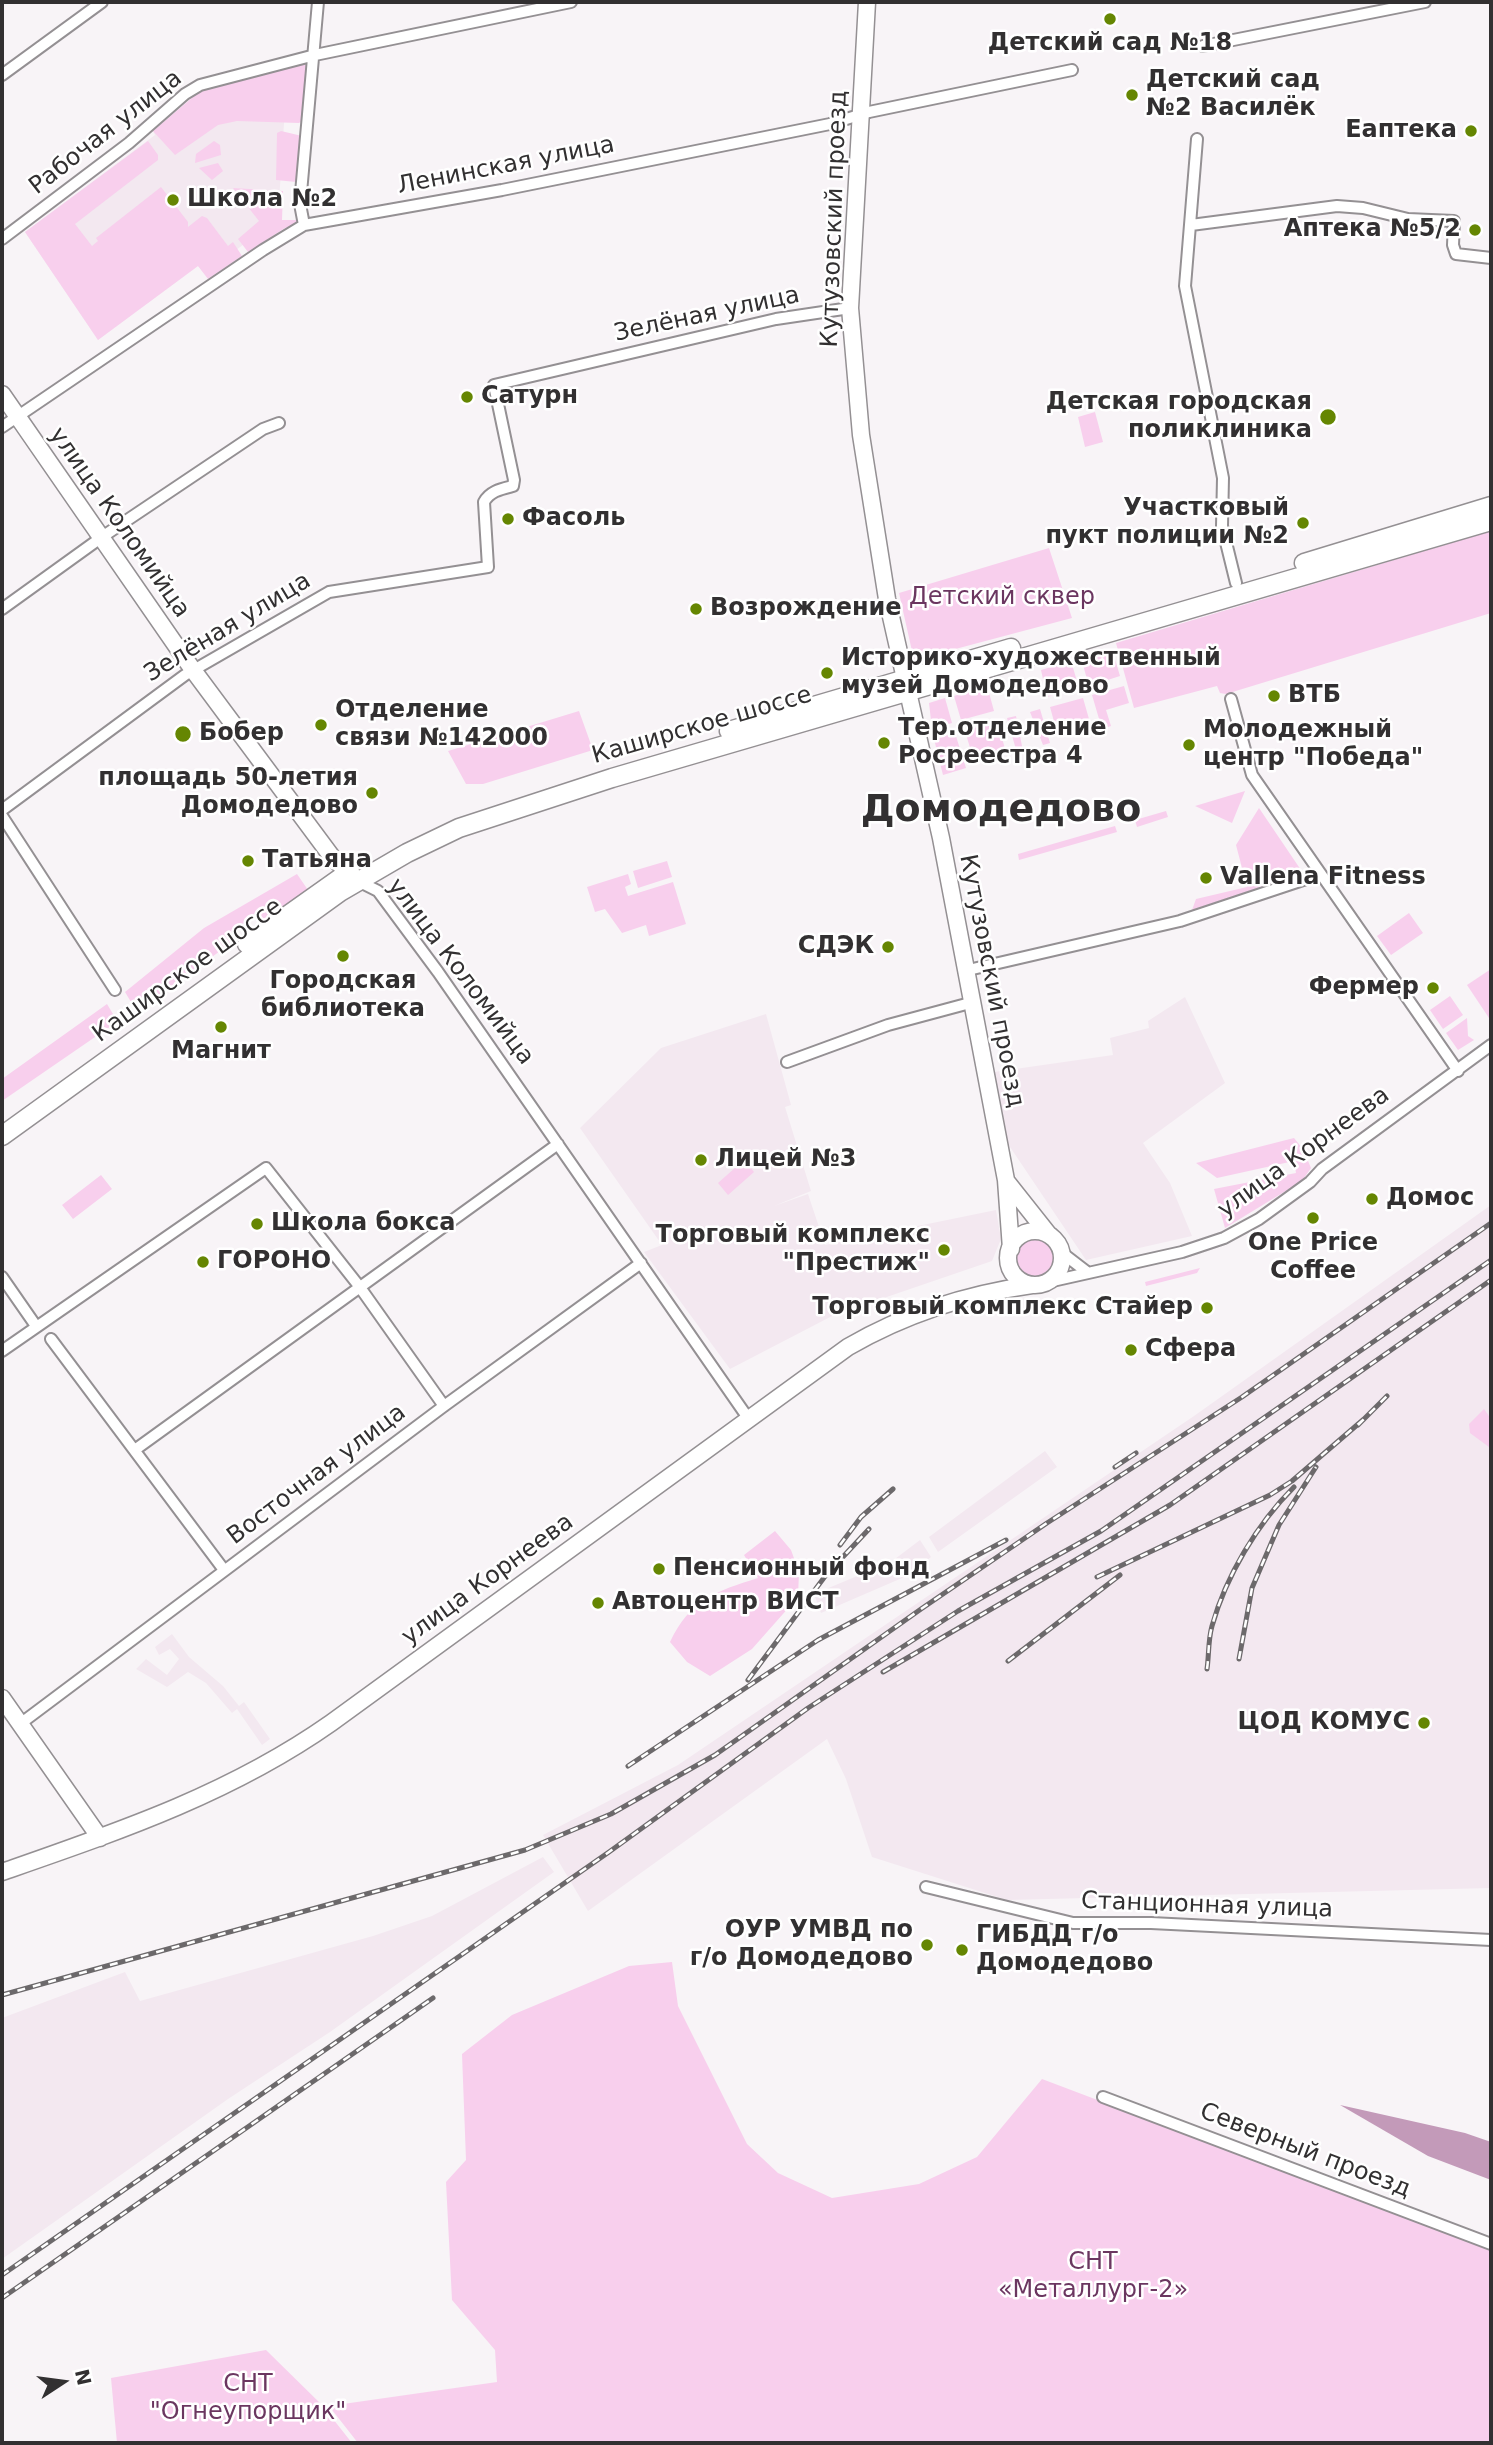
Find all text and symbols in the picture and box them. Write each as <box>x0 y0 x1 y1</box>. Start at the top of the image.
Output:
marker: Детский сад №18 <box>1102 11 1118 27</box>
place label: Детский сад №18 <box>988 30 1232 58</box>
street label: Рабочая улица <box>24 64 188 202</box>
place label: Детский сад №2 Василёк <box>1146 67 1320 123</box>
marker: Детский сад №2 Василёк <box>1124 87 1140 103</box>
street label: Кутузовский проезд <box>816 90 854 348</box>
place label: Еаптека <box>1345 117 1457 145</box>
marker: Еаптека <box>1463 123 1479 139</box>
street label: Ленинская улица <box>395 131 617 201</box>
place label: Школа №2 <box>187 186 337 214</box>
marker: Школа №2 <box>165 192 181 208</box>
place label: Аптека №5/2 <box>1284 216 1461 244</box>
marker: Аптека №5/2 <box>1467 222 1483 238</box>
street label: Зелёная улица <box>612 281 802 349</box>
place label: Сатурн <box>481 383 578 411</box>
marker: Сатурн <box>459 389 475 405</box>
place label: Детская городская поликлиника <box>1046 389 1312 445</box>
marker: Детская городская поликлиника <box>1318 407 1338 427</box>
street label: улица Коломийца <box>42 422 196 624</box>
place label: Участковый пукт полиции №2 <box>1045 495 1289 551</box>
place label: Фасоль <box>522 505 625 533</box>
marker: Фасоль <box>500 511 516 527</box>
marker: Участковый пукт полиции №2 <box>1295 515 1311 531</box>
street label: Зелёная улица <box>140 567 316 689</box>
park label: Детский сквер <box>909 584 1095 612</box>
place label: Возрождение <box>710 595 902 623</box>
marker: Возрождение <box>688 601 704 617</box>
place label: Историко-художественный музей Домодедово <box>841 645 1221 701</box>
marker: Историко-художественный музей Домодедово <box>819 665 835 681</box>
street label: Каширское шоссе <box>589 681 815 771</box>
place label: ВТБ <box>1288 682 1341 710</box>
marker: ВТБ <box>1266 688 1282 704</box>
place label: Отделение связи №142000 <box>335 697 548 753</box>
place label: Тер.отделение Росреестра 4 <box>898 715 1107 771</box>
marker: Отделение связи №142000 <box>313 717 329 733</box>
place label: Молодежный центр "Победа" <box>1203 717 1423 773</box>
place label: Бобер <box>199 720 284 748</box>
marker: Бобер <box>173 724 193 744</box>
marker: Тер.отделение Росреестра 4 <box>876 735 892 751</box>
marker: Молодежный центр "Победа" <box>1181 737 1197 753</box>
place label: площадь 50-летия Домодедово <box>98 765 358 821</box>
marker: площадь 50-летия Домодедово <box>364 785 380 801</box>
district label: Домодедово <box>861 788 1141 834</box>
place label: Татьяна <box>262 847 372 875</box>
street label: Кутузовский проезд <box>952 852 1030 1110</box>
marker: Татьяна <box>240 853 256 869</box>
place label: Vallena Fitness <box>1220 864 1426 892</box>
marker: Vallena Fitness <box>1198 870 1214 886</box>
street label: улица Коломийца <box>381 873 539 1071</box>
street label: Каширское шоссе <box>88 893 288 1049</box>
place label: СДЭК <box>798 933 874 961</box>
marker: СДЭК <box>880 939 896 955</box>
marker: Городская библиотека <box>335 948 351 964</box>
place label: Городская библиотека <box>261 968 425 1024</box>
place label: Фермер <box>1309 974 1419 1002</box>
marker: Фермер <box>1425 980 1441 996</box>
marker: Магнит <box>213 1019 229 1035</box>
place label: Магнит <box>171 1038 271 1066</box>
street label: улица Корнеева <box>1213 1081 1395 1225</box>
place label: Лицей №3 <box>715 1146 857 1174</box>
marker: Лицей №3 <box>693 1152 709 1168</box>
place label: Домос <box>1386 1185 1474 1213</box>
marker: Домос <box>1364 1191 1380 1207</box>
place label: Школа бокса <box>271 1210 456 1238</box>
marker: One Price Coffee <box>1305 1210 1321 1226</box>
marker: Школа бокса <box>249 1216 265 1232</box>
place label: Торговый комплекс "Престиж" <box>656 1222 930 1278</box>
place label: One Price Coffee <box>1248 1230 1378 1286</box>
marker: Торговый комплекс "Престиж" <box>936 1242 952 1258</box>
place label: ГОРОНО <box>217 1248 331 1276</box>
marker: ГОРОНО <box>195 1254 211 1270</box>
place label: Торговый комплекс Стайер <box>812 1294 1193 1322</box>
marker: Торговый комплекс Стайер <box>1199 1300 1215 1316</box>
place label: Сфера <box>1145 1336 1236 1364</box>
marker: Сфера <box>1123 1342 1139 1358</box>
street label: Восточная улица <box>222 1399 412 1551</box>
street label: улица Корнеева <box>397 1508 579 1652</box>
place label: Пенсионный фонд <box>673 1555 930 1583</box>
marker: Пенсионный фонд <box>651 1561 667 1577</box>
place label: Автоцентр ВИСТ <box>612 1589 839 1617</box>
marker: Автоцентр ВИСТ <box>590 1595 606 1611</box>
place label: ЦОД КОМУС <box>1238 1709 1410 1737</box>
marker: ЦОД КОМУС <box>1416 1715 1432 1731</box>
street label: Станционная улица <box>1081 1887 1333 1925</box>
place label: ОУР УМВД по г/о Домодедово <box>690 1917 913 1973</box>
place label: ГИБДД г/о Домодедово <box>976 1922 1153 1978</box>
marker: ОУР УМВД по г/о Домодедово <box>919 1937 935 1953</box>
marker: ГИБДД г/о Домодедово <box>954 1942 970 1958</box>
street label: Северный проезд <box>1196 2098 1414 2204</box>
park label: СНТ «Металлург-2» <box>998 2249 1188 2305</box>
north arrow <box>28 2347 98 2417</box>
text: N <box>71 2367 96 2387</box>
park label: СНТ "Огнеупорщик" <box>150 2371 346 2427</box>

